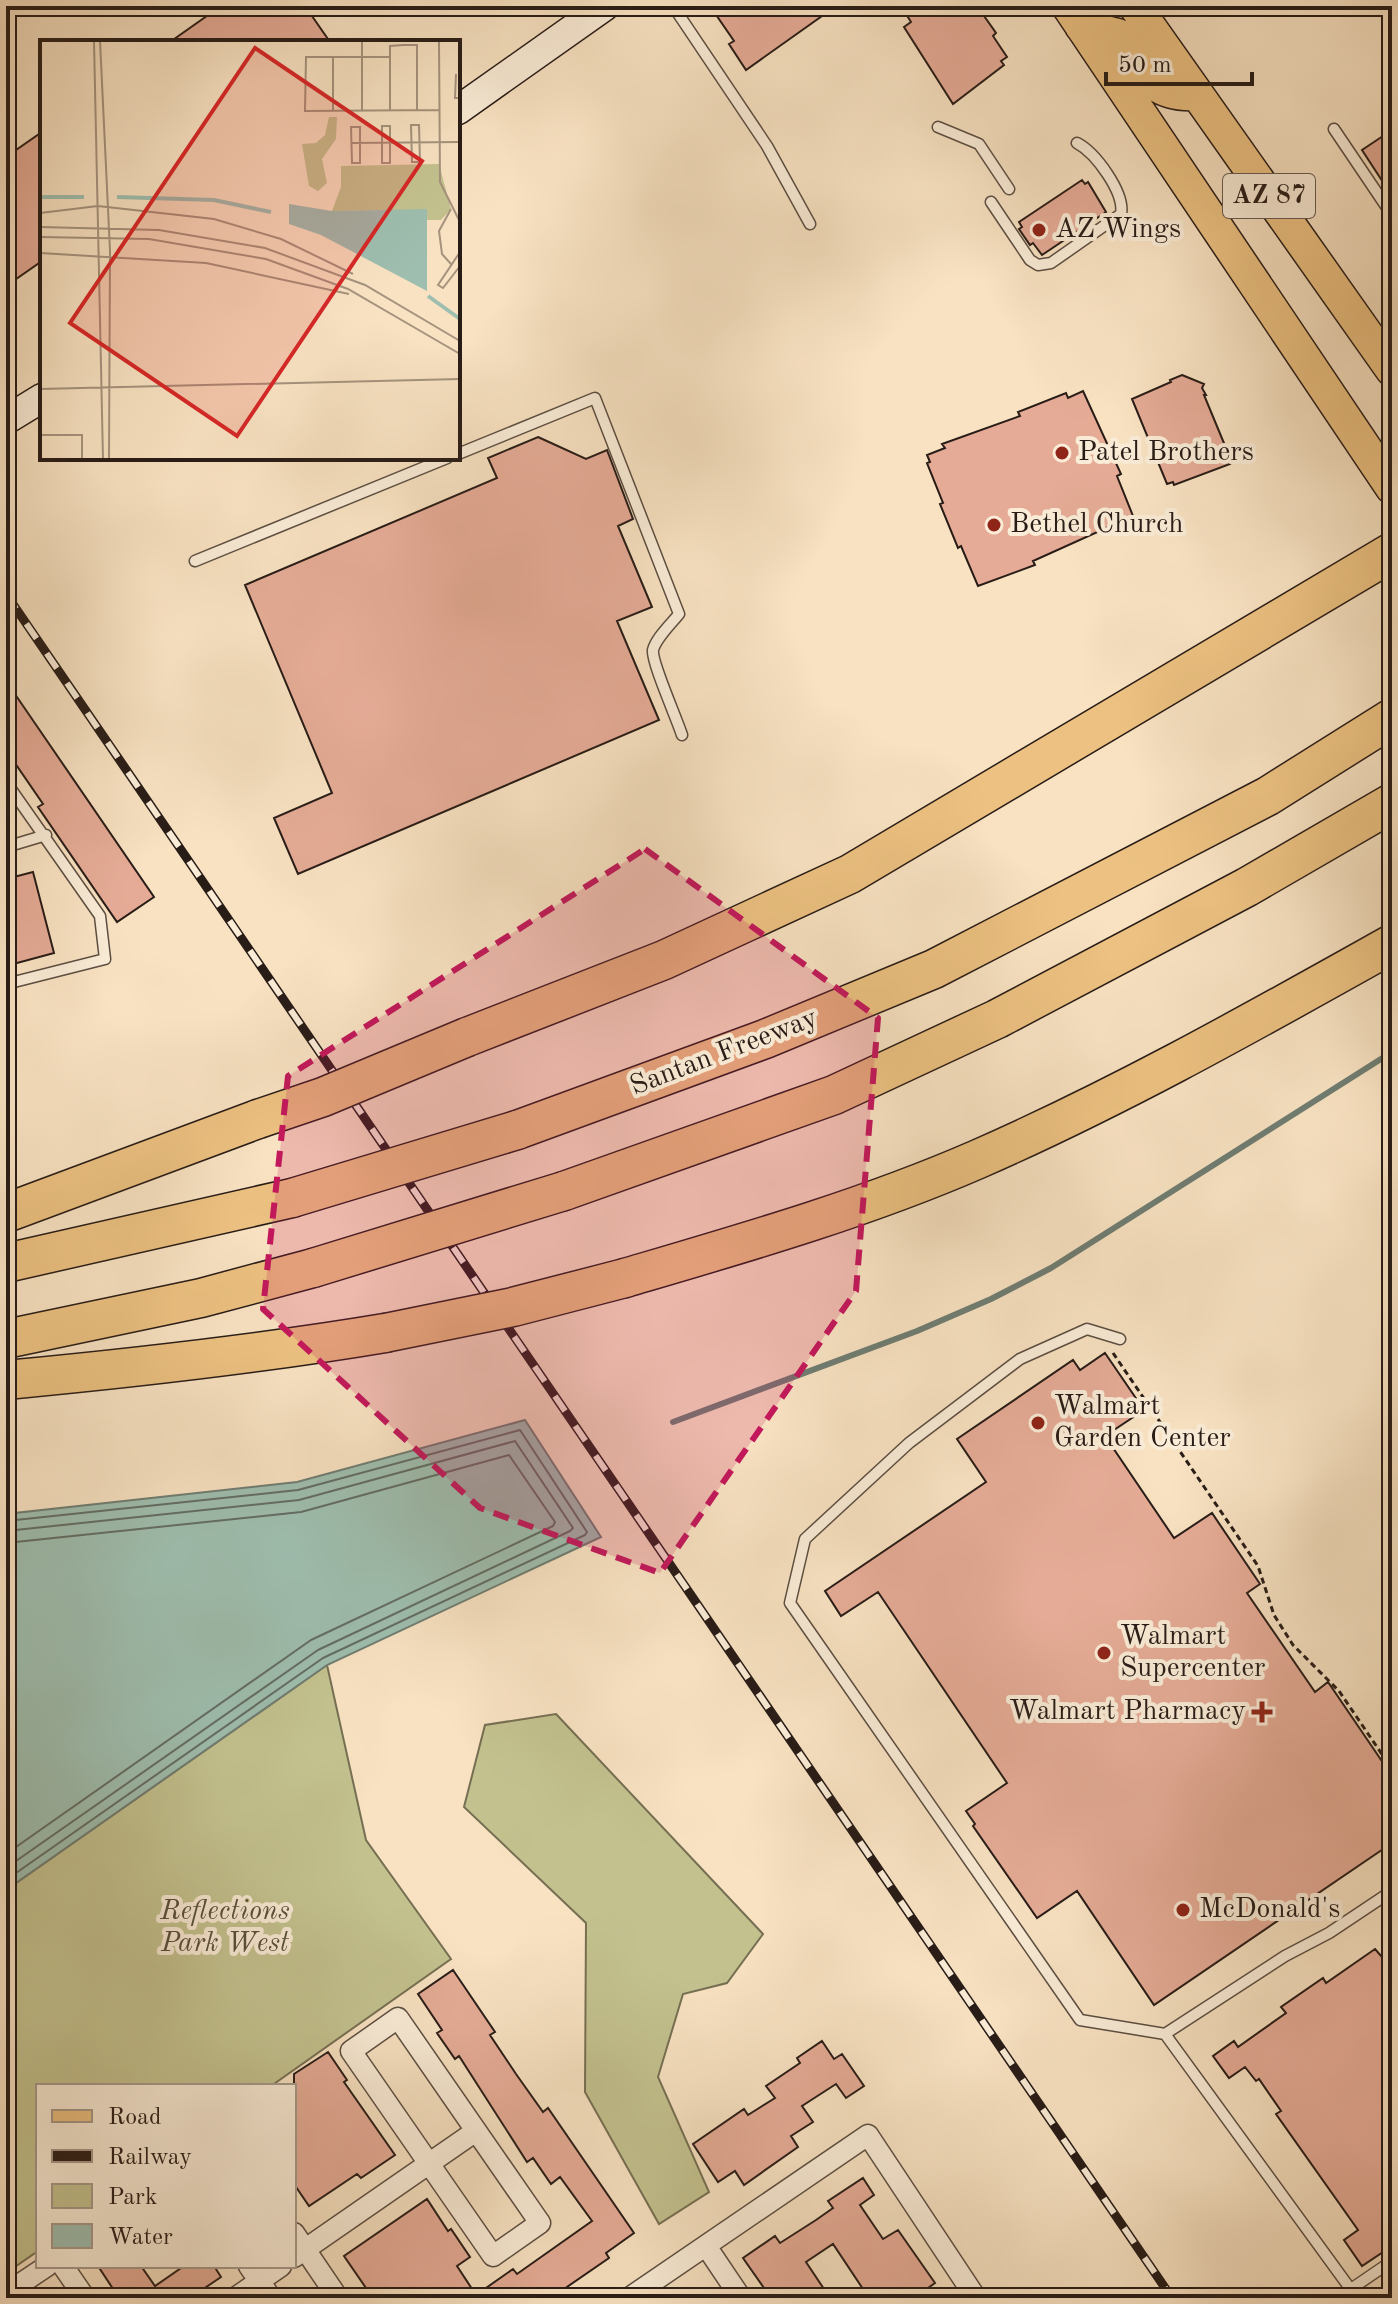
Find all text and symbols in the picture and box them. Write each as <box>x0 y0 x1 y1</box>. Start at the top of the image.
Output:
scale bar <box>1106 36 1252 86</box>
inset map <box>40 40 460 460</box>
text: 50 m <box>1118 54 1172 78</box>
road number: AZ 87 <box>1223 174 1315 218</box>
place label: AZ Wings <box>1055 216 1181 244</box>
marker: AZ Wings <box>1030 221 1048 239</box>
place label: Patel Brothers <box>1078 439 1254 467</box>
marker: Patel Brothers <box>1053 444 1071 462</box>
place label: Bethel Church <box>1010 511 1183 539</box>
marker: Bethel Church <box>985 516 1003 534</box>
street label: Santan Freeway <box>626 1004 822 1102</box>
place label: Walmart Garden Center <box>1054 1393 1231 1453</box>
marker: Walmart Garden Center <box>1029 1414 1047 1432</box>
place label: Walmart Supercenter <box>1120 1623 1266 1683</box>
marker: Walmart Supercenter <box>1095 1644 1113 1662</box>
place label: Walmart Pharmacy <box>1009 1698 1246 1726</box>
marker: Walmart Pharmacy <box>1253 1703 1271 1721</box>
place label: McDonald's <box>1199 1896 1340 1924</box>
park label: Reflections Park West <box>159 1898 290 1958</box>
marker: McDonald's <box>1174 1901 1192 1919</box>
legend <box>36 2084 296 2268</box>
text: Road <box>108 2106 161 2130</box>
text: Railway <box>108 2146 192 2170</box>
text: Park <box>108 2186 157 2210</box>
text: Water <box>108 2226 173 2250</box>

